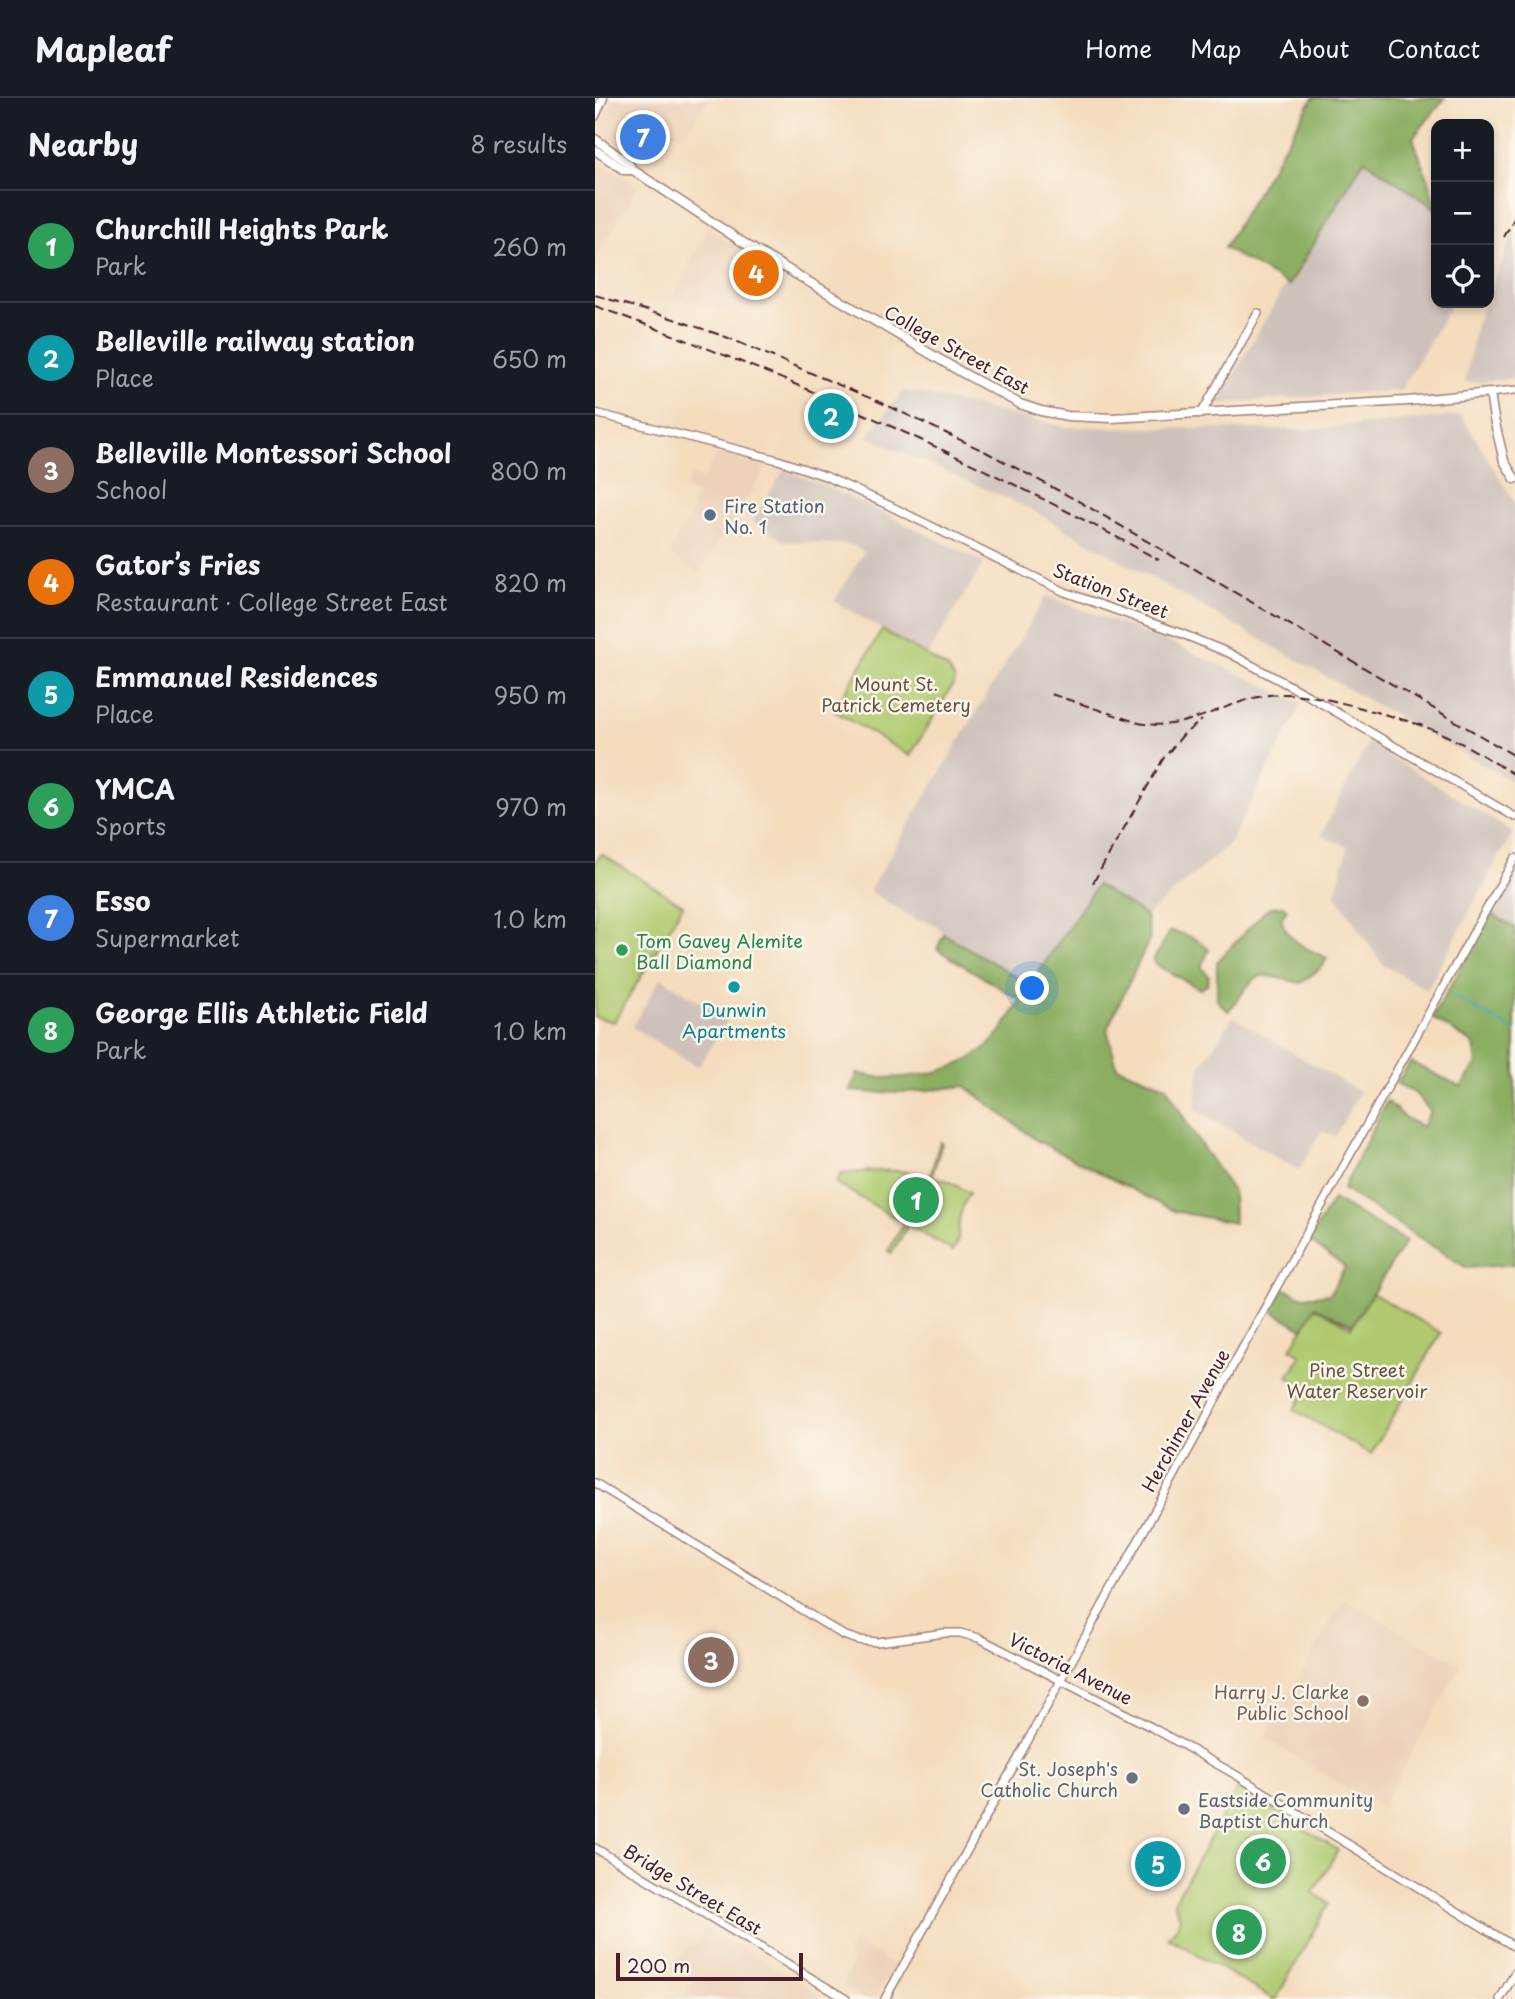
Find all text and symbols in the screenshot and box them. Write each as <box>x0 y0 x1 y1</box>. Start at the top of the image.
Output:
text: Mapleaf <box>35 23 171 73</box>
text: Home <box>1085 30 1152 66</box>
text: Map <box>1190 30 1241 66</box>
text: About <box>1279 30 1349 66</box>
text: Contact <box>1387 30 1480 66</box>
pin: 7 <box>620 111 666 163</box>
map controls <box>1431 119 1494 308</box>
button: + <box>1431 119 1494 182</box>
text: Nearby <box>28 121 138 166</box>
text: 8 results <box>471 126 567 161</box>
button: − <box>1431 182 1494 245</box>
text: Churchill Heights Park <box>95 209 388 248</box>
text: 1 <box>46 229 57 264</box>
text: 260 m <box>492 229 567 264</box>
button: locate <box>1431 245 1494 308</box>
pin: 4 <box>733 247 779 299</box>
text: Park <box>95 248 146 283</box>
street label: College Street East <box>880 298 1035 400</box>
text: Belleville railway station <box>95 321 415 360</box>
text: 2 <box>43 341 59 376</box>
text: 650 m <box>492 341 567 376</box>
text: Place <box>95 360 154 395</box>
pin: 2 <box>808 390 854 442</box>
text: Belleville Montessori School <box>95 433 451 472</box>
text: 3 <box>43 453 59 488</box>
text: 800 m <box>490 453 567 488</box>
text: School <box>95 472 167 507</box>
place label: Fire Station No. 1 <box>724 492 825 540</box>
marker: Fire Station No. 1 <box>702 507 718 523</box>
text: Gator’s Fries <box>95 545 261 584</box>
street label: Station Street <box>1049 556 1173 624</box>
text: 4 <box>43 565 59 600</box>
text: 820 m <box>494 565 567 600</box>
text: Restaurant · College Street East <box>95 584 448 619</box>
text: Emmanuel Residences <box>95 657 378 696</box>
park label: Mount St. Patrick Cemetery <box>821 670 971 718</box>
text: 5 <box>44 677 58 712</box>
text: 950 m <box>494 677 567 712</box>
text: Place <box>95 696 154 731</box>
text: YMCA <box>95 769 175 808</box>
text: 6 <box>43 789 59 824</box>
text: 970 m <box>495 789 567 824</box>
text: Sports <box>95 808 166 843</box>
text: Esso <box>95 881 151 920</box>
text: 7 <box>44 901 58 936</box>
text: 1.0 km <box>494 901 567 936</box>
text: Supermarket <box>95 920 239 955</box>
place label: Tom Gavey Alemite Ball Diamond <box>636 927 803 975</box>
marker: Tom Gavey Alemite Ball Diamond <box>614 942 630 958</box>
your location <box>1015 971 1049 1005</box>
marker: Dunwin Apartments <box>726 979 742 995</box>
text: George Ellis Athletic Field <box>95 993 428 1032</box>
place label: Dunwin Apartments <box>682 996 786 1044</box>
text: 8 <box>44 1013 58 1048</box>
text: 1.0 km <box>494 1013 567 1048</box>
text: Park <box>95 1032 146 1067</box>
pin: 1 <box>893 1174 939 1226</box>
street label: Herchimer Avenue <box>1135 1344 1236 1496</box>
park label: Pine Street Water Reservoir <box>1287 1356 1428 1404</box>
street label: Victoria Avenue <box>1005 1625 1138 1711</box>
pin: 3 <box>688 1634 734 1686</box>
place label: Harry J. Clarke Public School <box>1214 1678 1349 1726</box>
marker: Harry J. Clarke Public School <box>1355 1693 1371 1709</box>
place label: St. Joseph's Catholic Church <box>980 1755 1118 1803</box>
marker: St. Joseph's Catholic Church <box>1124 1770 1140 1786</box>
place label: Eastside Community Baptist Church <box>1198 1786 1373 1834</box>
marker: Eastside Community Baptist Church <box>1176 1801 1192 1817</box>
pin: 6 <box>1240 1835 1286 1887</box>
street label: Bridge Street East <box>619 1837 767 1941</box>
pin: 5 <box>1135 1838 1181 1890</box>
pin: 8 <box>1216 1906 1262 1958</box>
scale bar <box>616 1950 803 1982</box>
text: 200 m <box>627 1951 690 1979</box>

